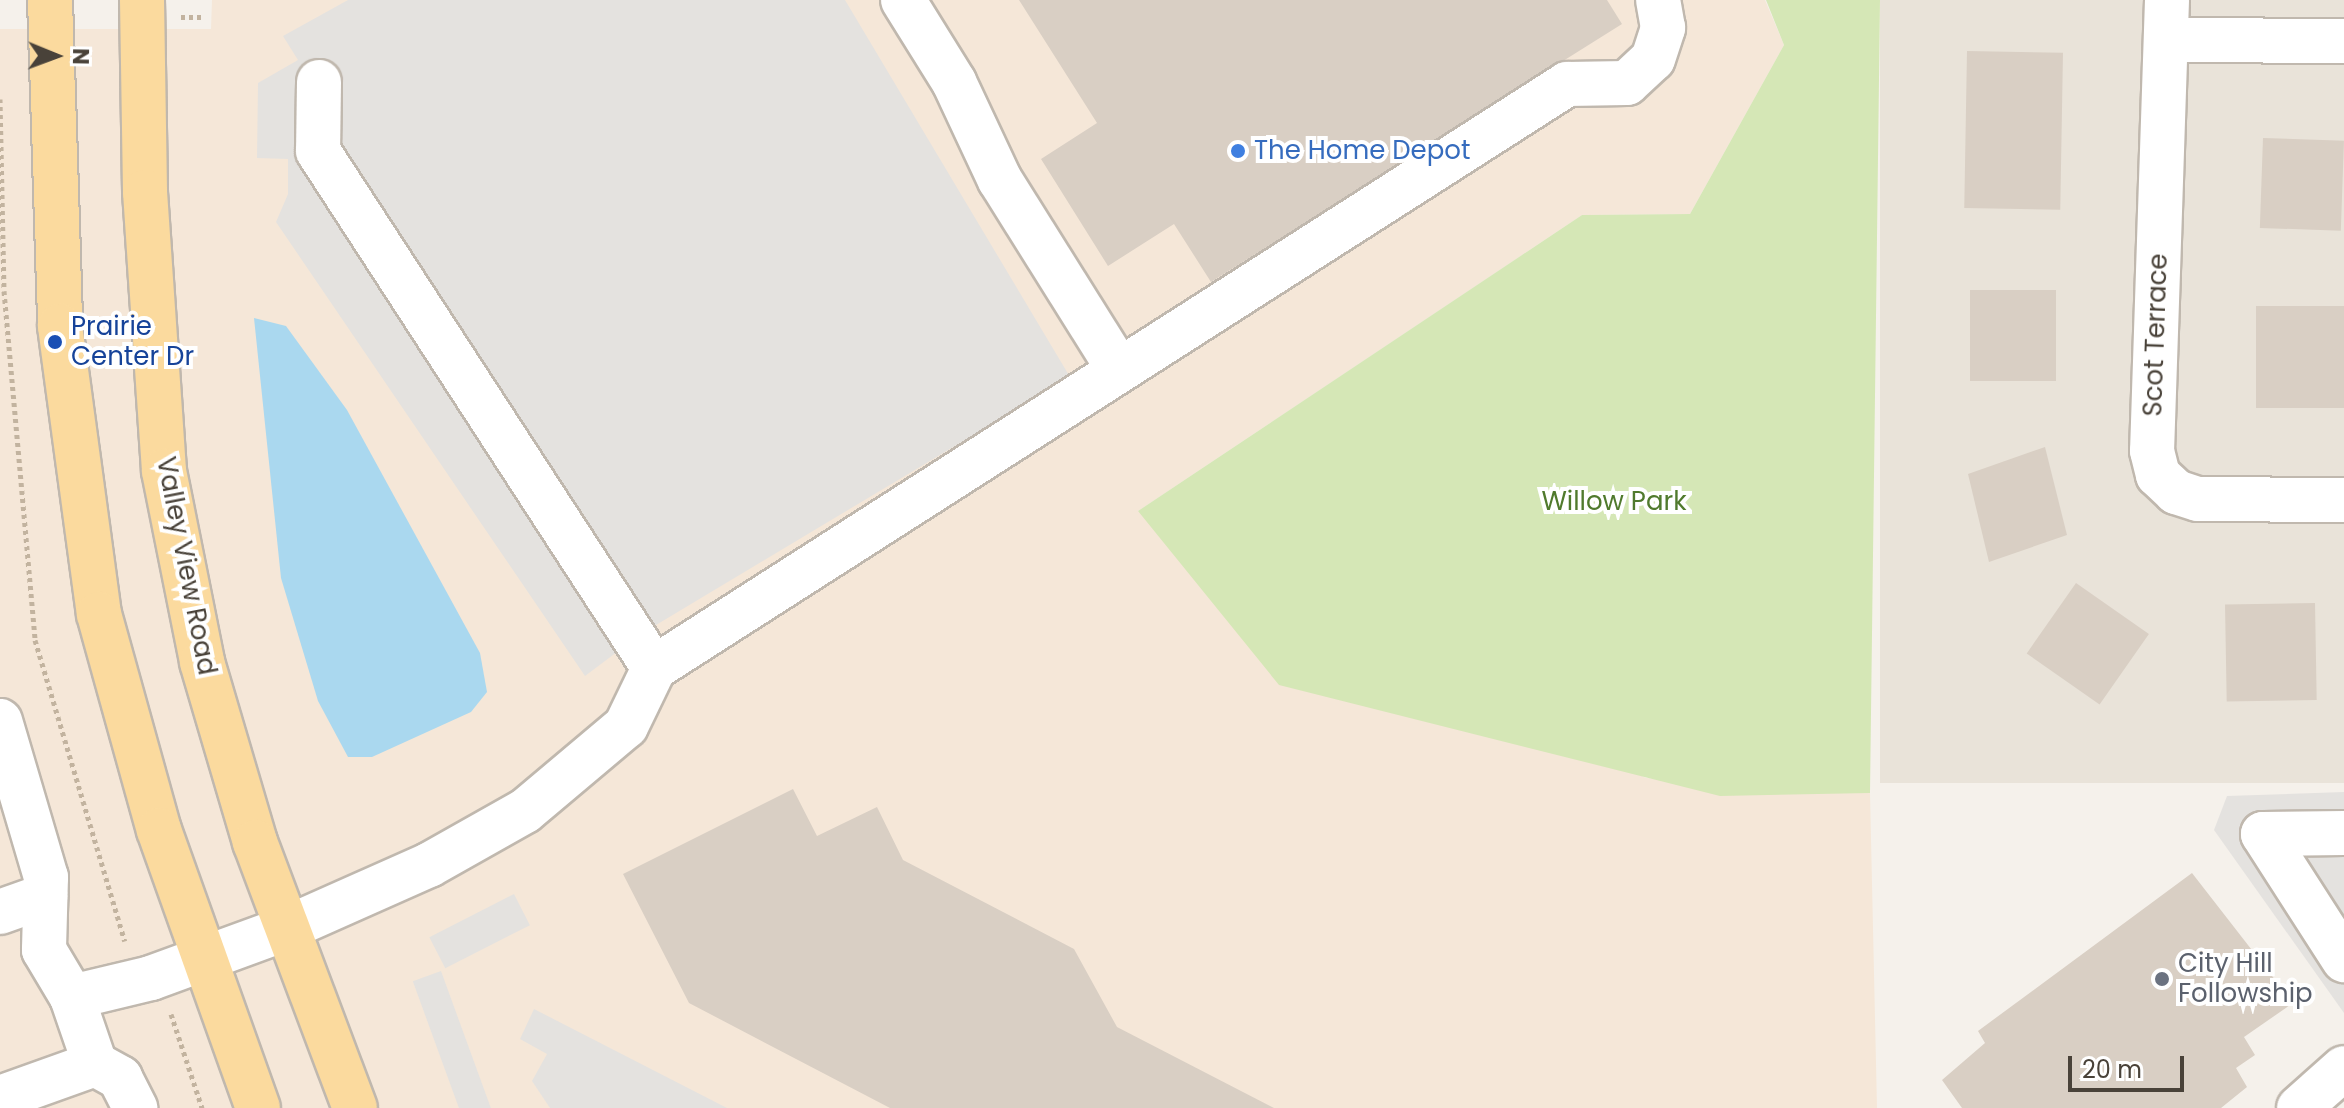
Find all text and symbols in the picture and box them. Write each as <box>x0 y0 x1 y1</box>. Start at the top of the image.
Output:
north arrow <box>16 16 96 96</box>
text: N <box>65 48 96 65</box>
place label: The Home Depot <box>1254 135 1470 167</box>
marker: The Home Depot <box>1229 142 1247 160</box>
street label: Scot Terrace <box>2138 253 2174 417</box>
place label: Prairie Center Dr <box>71 311 194 372</box>
marker: Prairie Center Dr <box>46 333 64 351</box>
street label: Valley View Road <box>150 454 222 678</box>
park label: Willow Park <box>1541 486 1687 518</box>
place label: City Hill Followship <box>2178 948 2313 1010</box>
marker: City Hill Followship <box>2153 970 2171 988</box>
scale bar <box>2072 1040 2188 1090</box>
text: 20 m <box>2082 1053 2142 1086</box>

